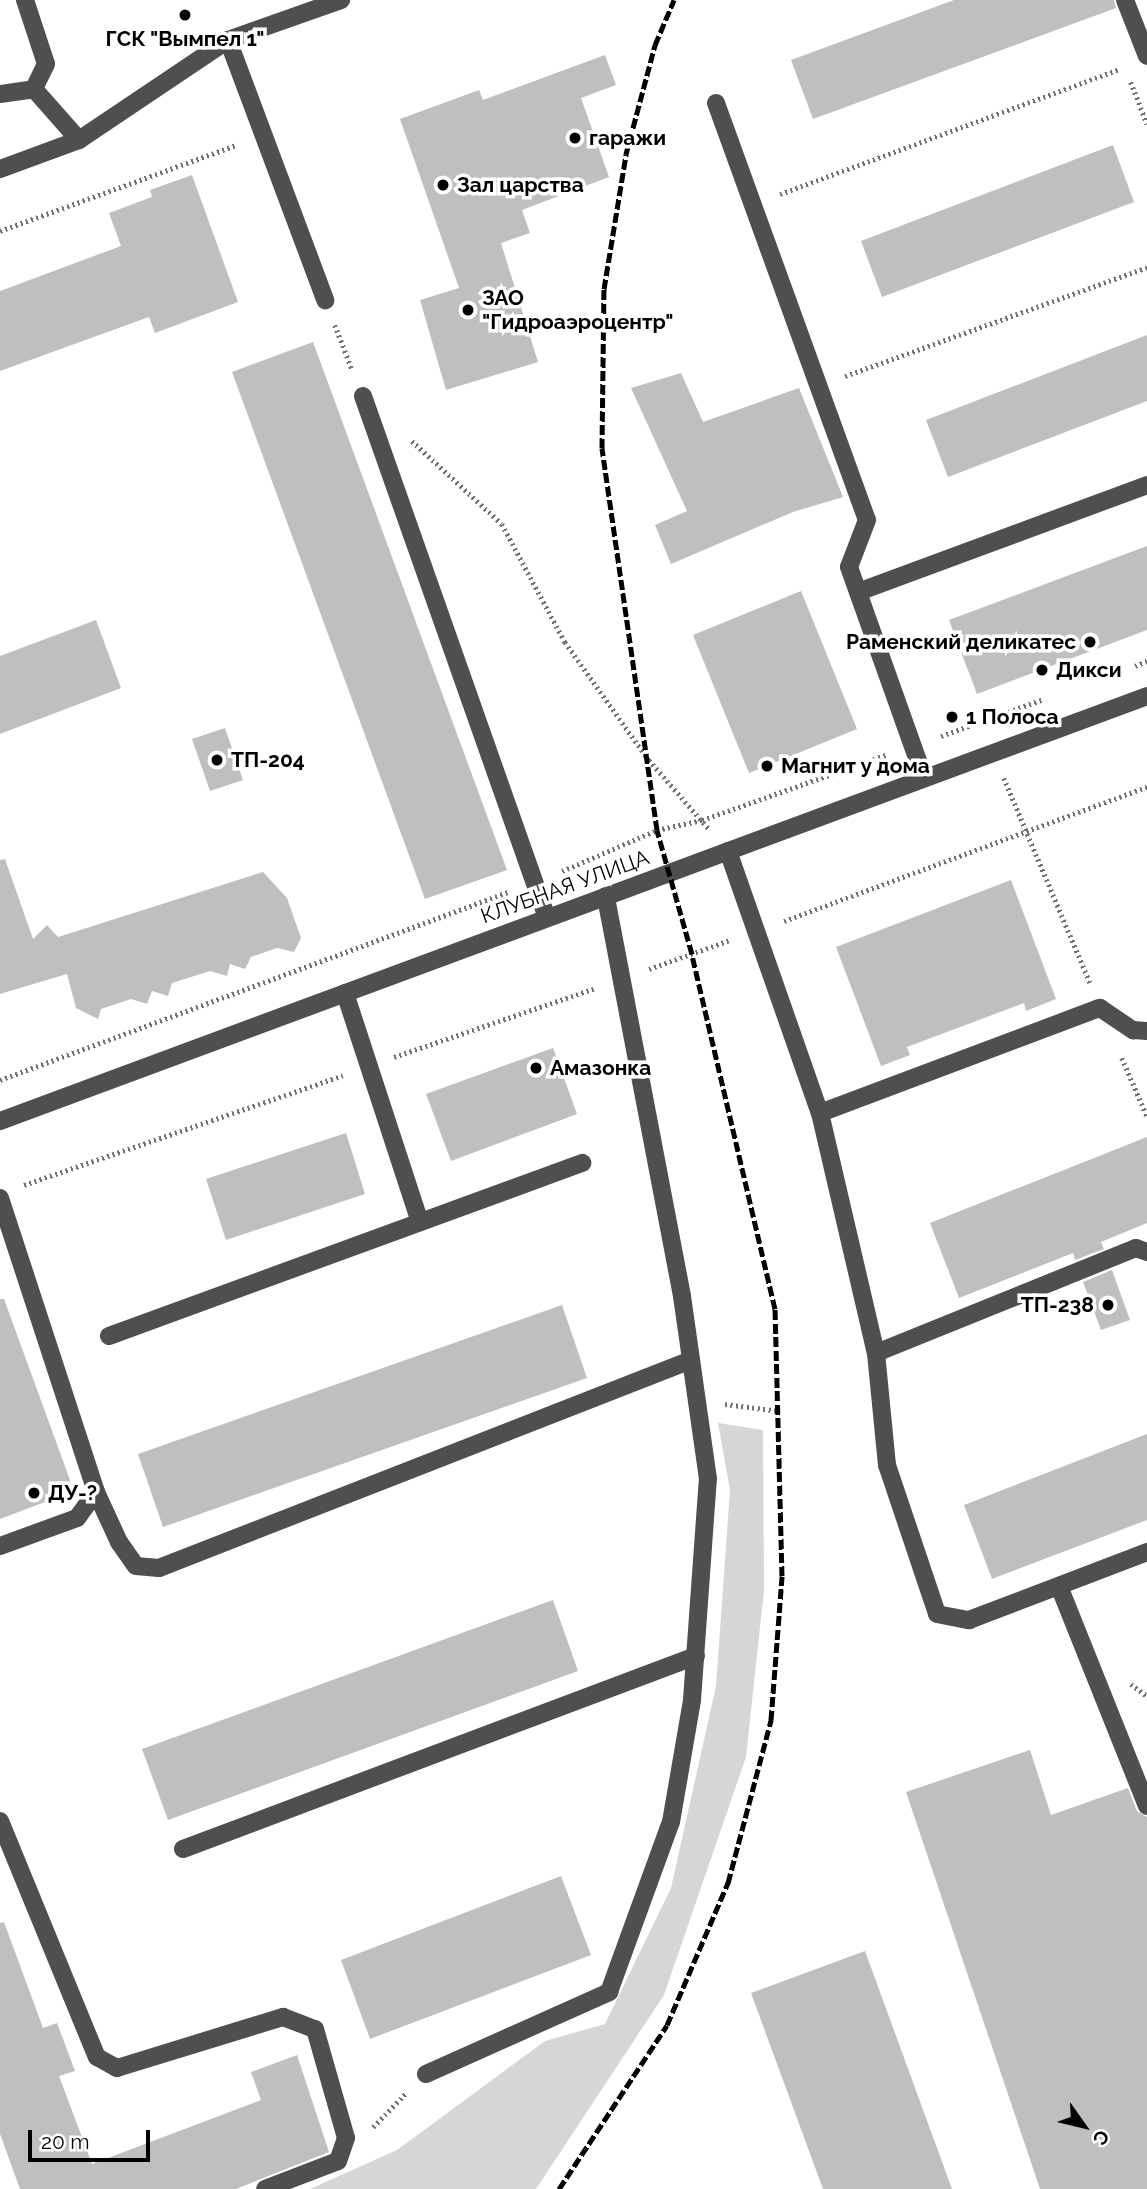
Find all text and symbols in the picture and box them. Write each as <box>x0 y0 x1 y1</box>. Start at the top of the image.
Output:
marker: ГСК "Вымпел 1" <box>177 7 193 23</box>
place label: ГСК "Вымпел 1" <box>105 26 265 52</box>
place label: гаражи <box>589 125 666 151</box>
marker: гаражи <box>567 130 583 146</box>
place label: Зал царства <box>457 172 584 198</box>
marker: Зал царства <box>435 177 451 193</box>
place label: ЗАО "Гидроаэроцентр" <box>482 285 674 335</box>
marker: ЗАО "Гидроаэроцентр" <box>460 302 476 318</box>
place label: Раменский деликатес <box>846 629 1076 655</box>
marker: Раменский деликатес <box>1082 634 1098 650</box>
place label: Дикси <box>1056 657 1122 683</box>
marker: Дикси <box>1034 662 1050 678</box>
place label: 1 Полоса <box>966 704 1059 730</box>
marker: 1 Полоса <box>944 709 960 725</box>
place label: ТП-204 <box>231 747 305 773</box>
marker: ТП-204 <box>209 752 225 768</box>
place label: Магнит у дома <box>781 753 931 779</box>
marker: Магнит у дома <box>759 758 775 774</box>
street label: КЛУБНАЯ УЛИЦА <box>477 845 653 929</box>
place label: Амазонка <box>550 1055 651 1081</box>
marker: Амазонка <box>528 1060 544 1076</box>
place label: ТП-238 <box>1021 1292 1094 1318</box>
marker: ТП-238 <box>1100 1297 1116 1313</box>
place label: ДУ-? <box>48 1480 97 1506</box>
marker: ДУ-? <box>26 1485 42 1501</box>
north arrow <box>1049 2091 1119 2161</box>
scale bar <box>32 2116 154 2160</box>
text: С <box>1089 2126 1114 2149</box>
text: 20 m <box>41 2129 89 2154</box>

